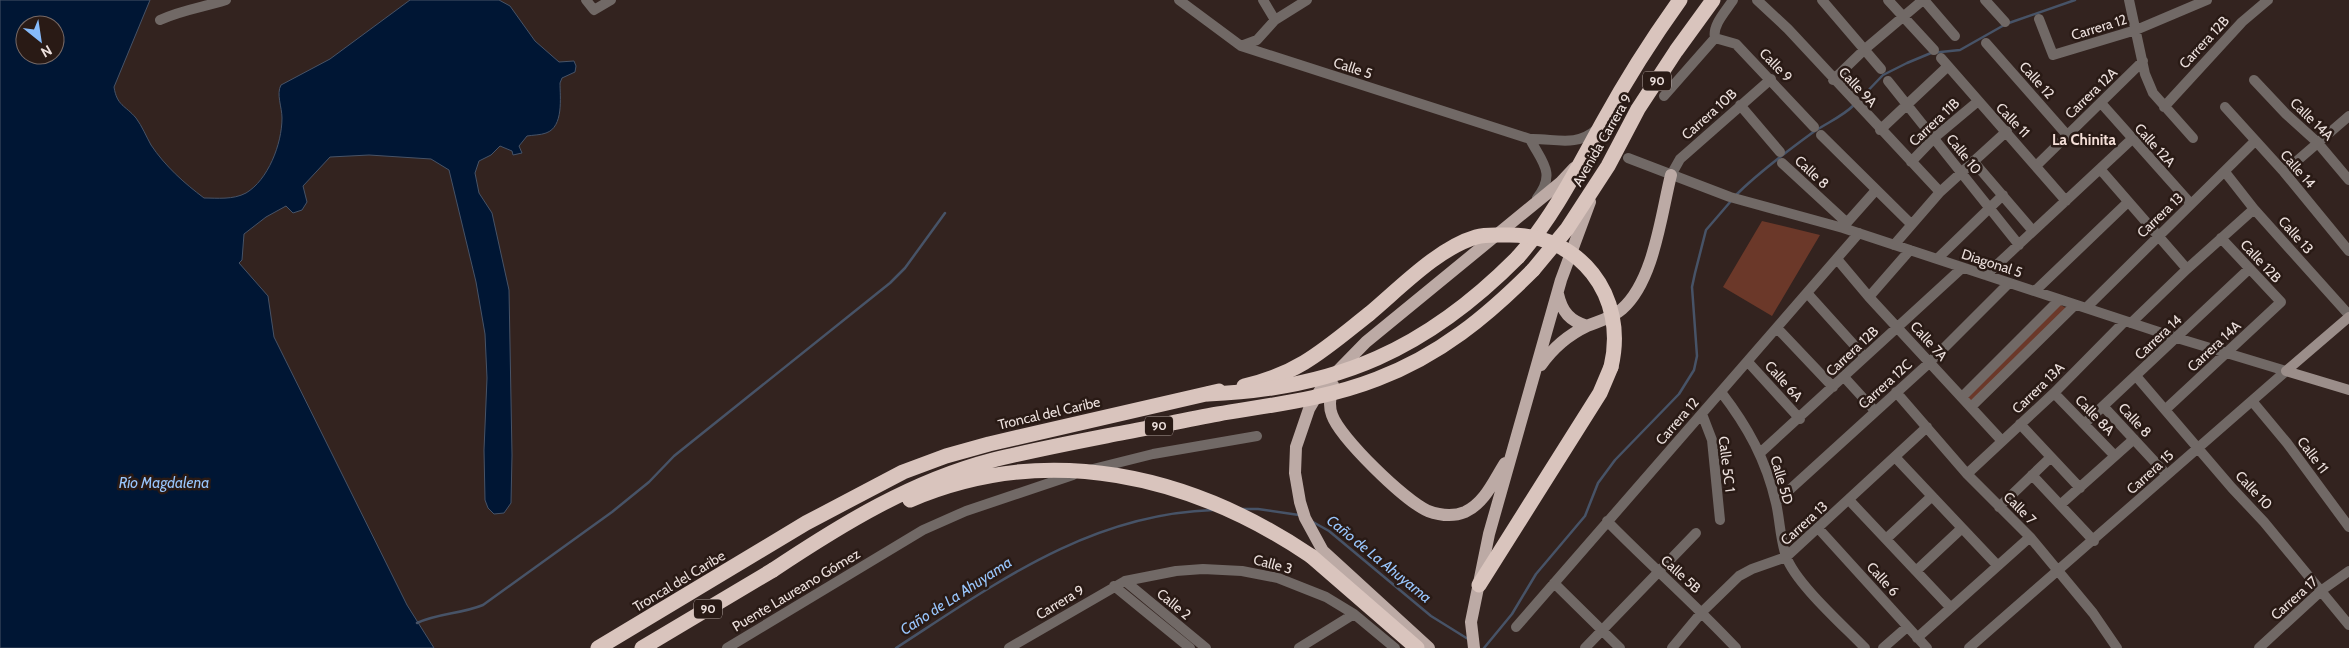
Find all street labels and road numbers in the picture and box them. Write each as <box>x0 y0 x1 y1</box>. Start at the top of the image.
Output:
street label: Carrera 12 <box>2069 10 2129 44</box>
street label: Carrera 12B <box>2175 12 2233 72</box>
street label: Calle 9 <box>1756 44 1796 86</box>
street label: Calle 5 <box>1331 53 1375 83</box>
street label: Calle 12 <box>2016 58 2058 102</box>
street label: Calle 9A <box>1835 63 1881 111</box>
street label: Carrera 12A <box>2061 63 2121 122</box>
road number: 90 <box>1643 72 1671 90</box>
street label: Carrera 10B <box>1678 85 1740 143</box>
street label: Avenida Carrera 9 <box>1568 91 1636 189</box>
street label: Carrera 11B <box>1905 94 1963 150</box>
street label: Calle 14A <box>2287 94 2338 144</box>
street label: Calle 11 <box>1992 99 2034 141</box>
street label: Calle 12A <box>2131 119 2180 171</box>
street label: Calle 10 <box>1942 130 1986 178</box>
street label: Calle 14 <box>2276 146 2320 192</box>
street label: Calle 8 <box>1791 152 1833 192</box>
street label: Carrera 13 <box>2133 189 2187 241</box>
street label: Calle 13 <box>2274 213 2318 257</box>
street label: Calle 12B <box>2237 236 2285 286</box>
street label: Diagonal 5 <box>1959 245 2025 281</box>
street label: Carrera 14 <box>2131 311 2185 363</box>
street label: Carrera 14A <box>2183 316 2245 375</box>
street label: Calle 7A <box>1907 317 1952 365</box>
street label: Carrera 12B <box>1822 322 1882 380</box>
street label: Carrera 12C <box>1854 355 1916 413</box>
street label: Calle 6A <box>1761 357 1807 405</box>
street label: Carrera 13A <box>2008 358 2068 417</box>
street label: Calle 8A <box>2071 391 2119 439</box>
street label: Troncal del Caribe <box>996 392 1102 434</box>
street label: Carrera 12 <box>1651 393 1703 449</box>
street label: Calle 8 <box>2115 399 2155 441</box>
road number: 90 <box>1145 416 1173 436</box>
street label: Calle 11 <box>2293 433 2333 477</box>
street label: Calle 5C 1 <box>1715 435 1739 493</box>
street label: Carrera 15 <box>2123 446 2177 498</box>
street label: Calle 5D <box>1766 454 1798 506</box>
street label: Calle 10 <box>2232 467 2277 513</box>
street label: Calle 7 <box>2000 488 2040 528</box>
street label: Carrera 13 <box>1777 497 1831 549</box>
street label: Puente Laureano Gómez <box>729 544 864 635</box>
street label: Troncal del Caribe <box>630 546 728 616</box>
street label: Calle 3 <box>1251 550 1295 578</box>
street label: Calle 5B <box>1657 551 1705 597</box>
street label: Calle 6 <box>1863 558 1903 600</box>
street label: Carrera 17 <box>2267 572 2321 624</box>
street label: Carrera 9 <box>1033 581 1088 623</box>
street label: Calle 2 <box>1153 584 1195 624</box>
road number: 90 <box>694 600 722 618</box>

